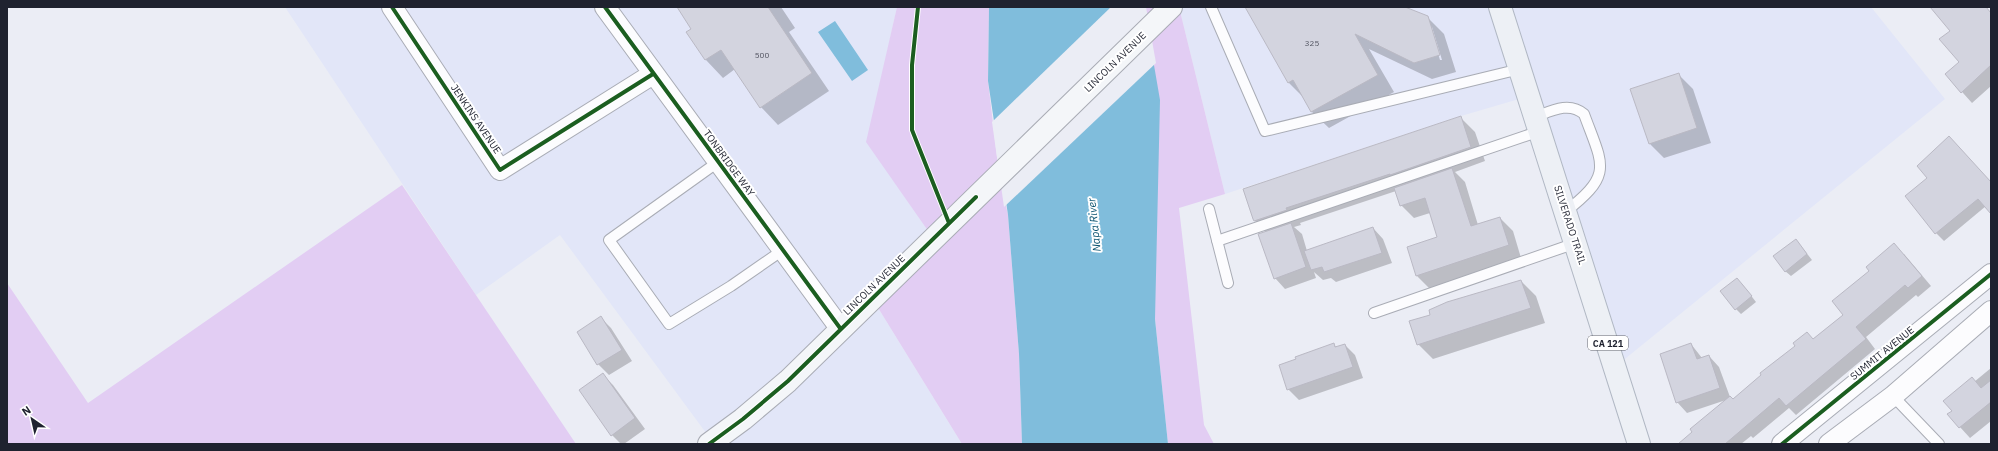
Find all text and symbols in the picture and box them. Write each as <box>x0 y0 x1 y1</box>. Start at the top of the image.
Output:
street label: LINCOLN AVENUE <box>1081 29 1149 95</box>
house number: 325 <box>1305 38 1319 48</box>
house number: 500 <box>755 50 769 60</box>
street label: JENKINS AVENUE <box>448 82 504 156</box>
street label: TONBRIDGE WAY <box>700 127 758 199</box>
street label: SILVERADO TRAIL <box>1551 184 1589 266</box>
water label: Napa River <box>1084 196 1104 253</box>
street label: LINCOLN AVENUE <box>840 252 908 318</box>
street label: SUMMIT AVENUE <box>1847 323 1917 383</box>
road number: CA 121 <box>1588 336 1628 350</box>
north arrow <box>12 399 52 439</box>
text: N <box>19 403 34 419</box>

